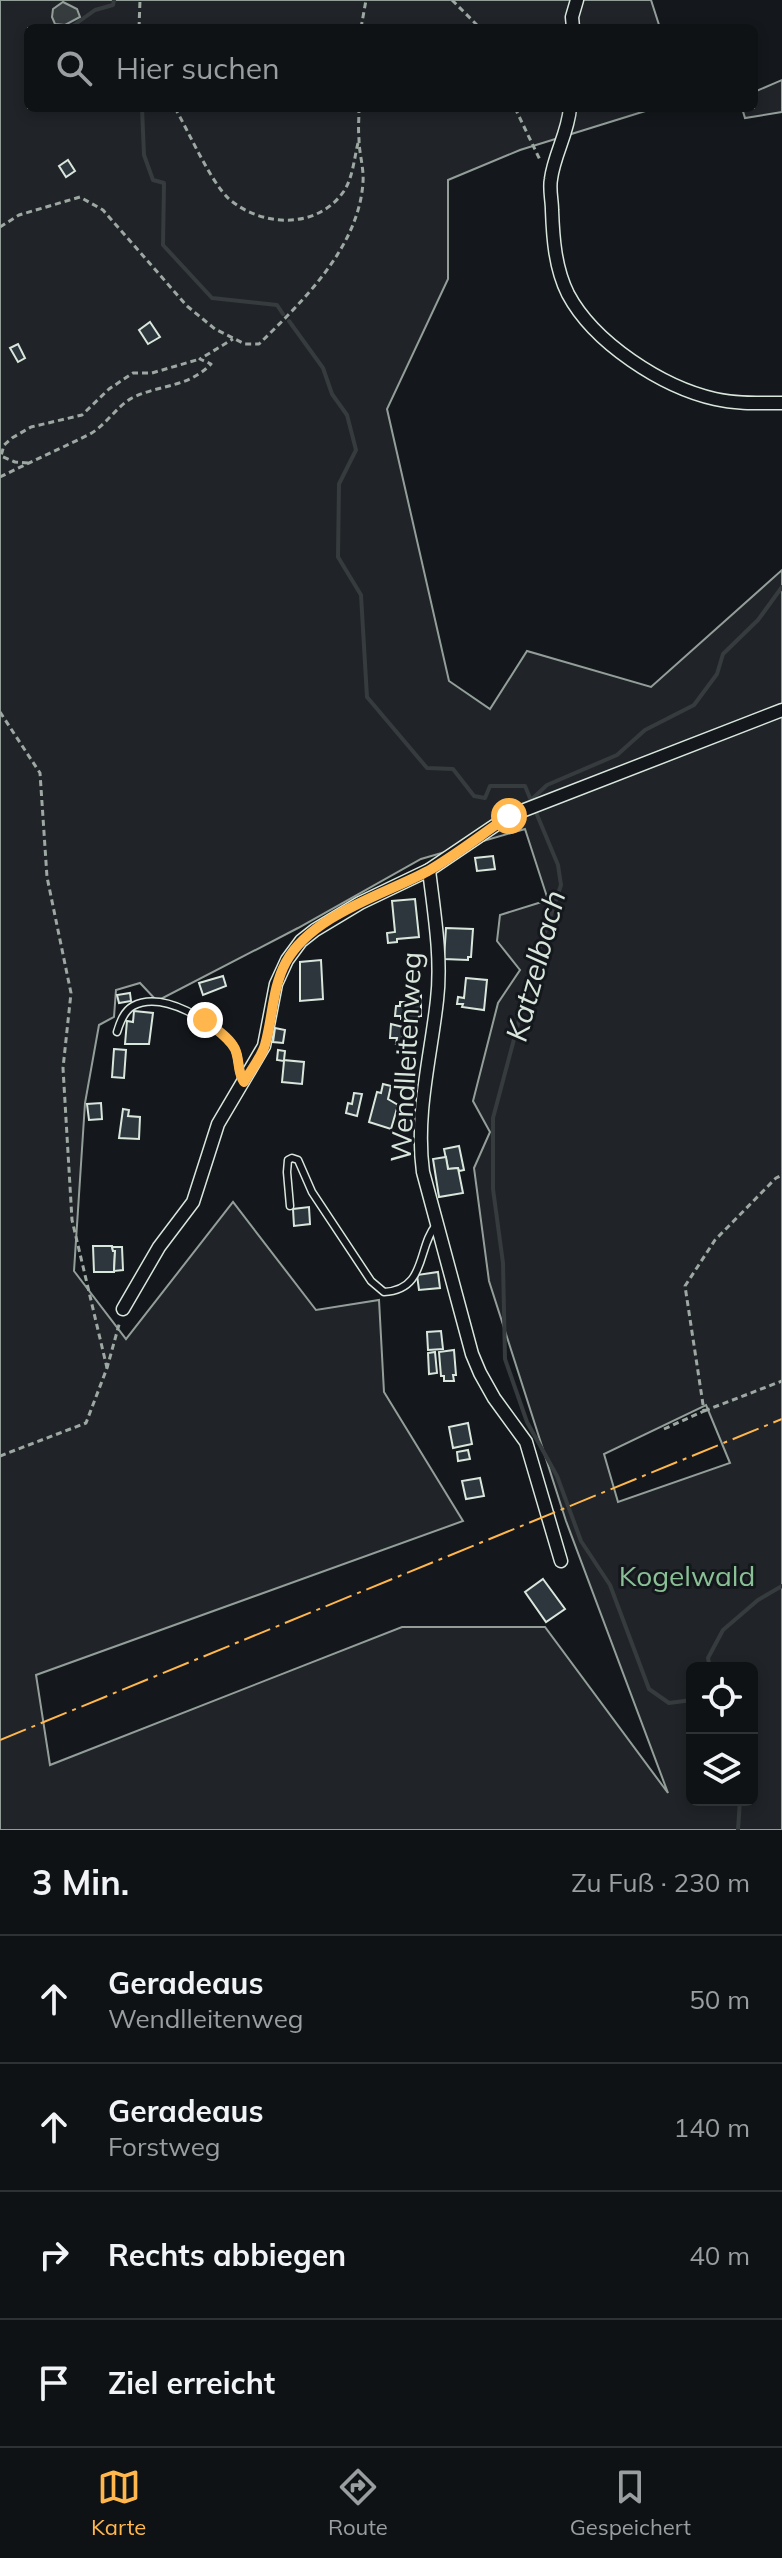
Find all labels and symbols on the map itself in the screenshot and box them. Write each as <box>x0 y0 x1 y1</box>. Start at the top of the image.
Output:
route start <box>491 798 527 834</box>
water label: Katzelbach <box>497 886 573 1045</box>
street label: Wendlleitenweg <box>383 951 428 1163</box>
route end <box>187 1002 223 1038</box>
park label: Kogelwald <box>619 1558 755 1593</box>

